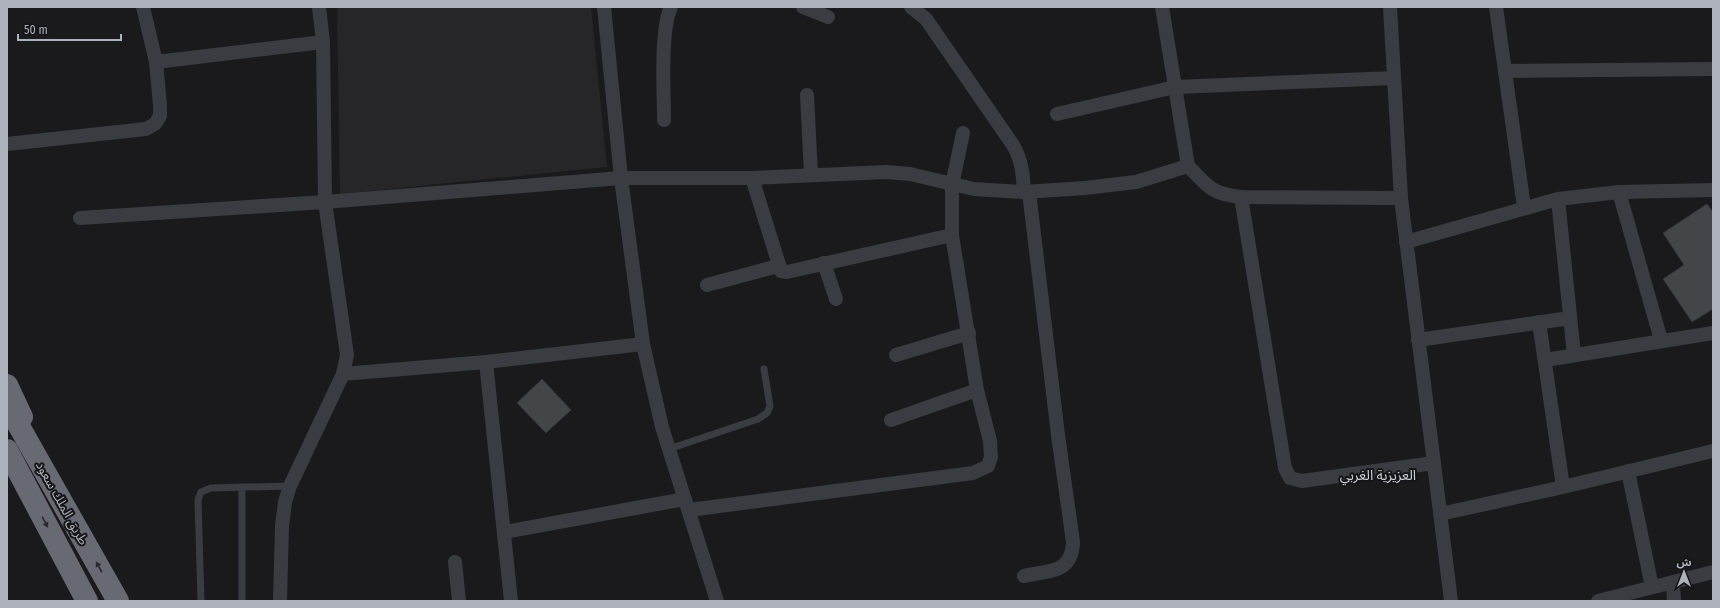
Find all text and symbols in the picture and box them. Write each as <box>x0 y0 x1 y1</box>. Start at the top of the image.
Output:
scale bar <box>18 16 121 42</box>
text: 50 m <box>24 23 48 37</box>
street label: طريق الملك سعود <box>32 459 91 548</box>
district label: العزيزية الغربي <box>1340 467 1416 486</box>
one-way arrow <box>42 516 48 527</box>
north arrow <box>1664 552 1704 592</box>
text: ش <box>1676 556 1692 569</box>
one-way arrow <box>95 561 102 573</box>

